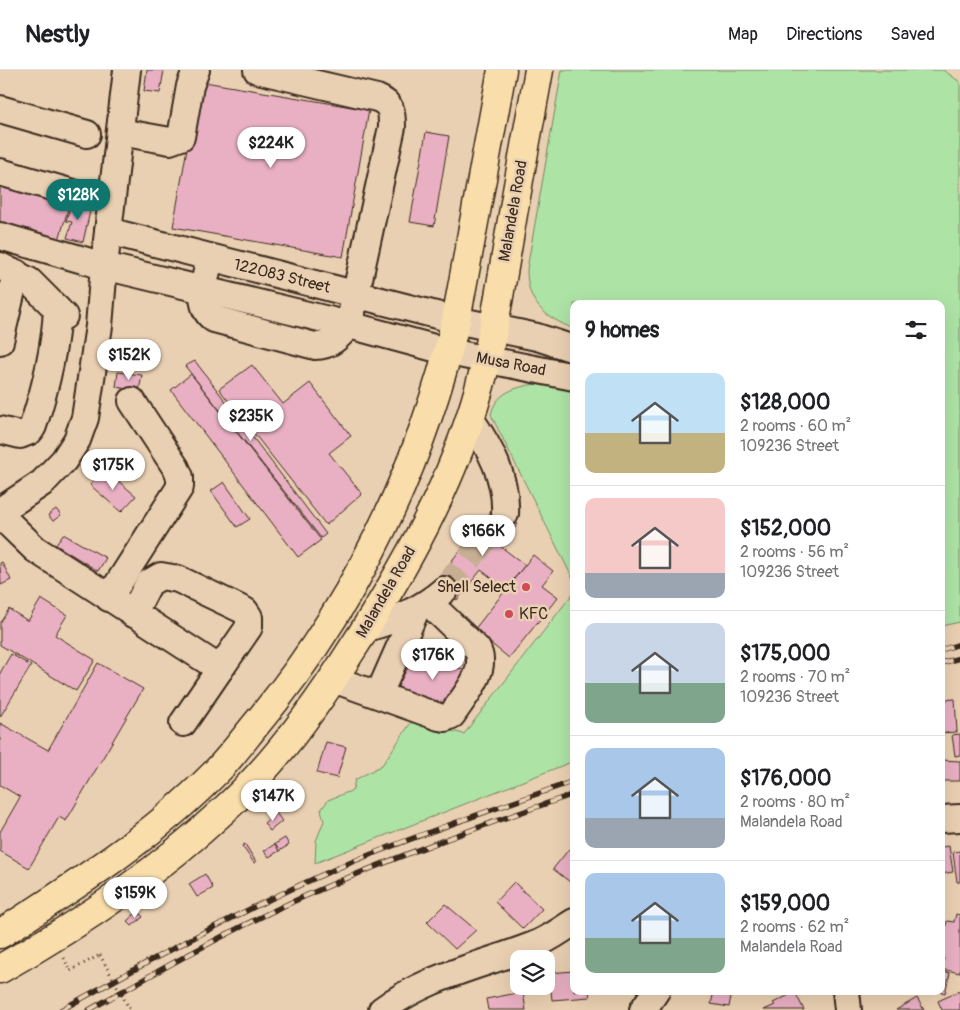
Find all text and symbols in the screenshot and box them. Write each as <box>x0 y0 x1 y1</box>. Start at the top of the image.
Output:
text: Nestly <box>25 20 89 49</box>
text: Map <box>728 23 758 46</box>
text: Directions <box>786 23 862 46</box>
text: Saved <box>890 23 935 46</box>
pin: $224K <box>236 126 306 169</box>
text: $224K <box>248 133 294 153</box>
street label: Malandela Road <box>494 159 532 263</box>
pin: $128K <box>43 178 113 221</box>
text: $128K <box>57 185 99 205</box>
street label: 122083 Street <box>232 254 333 298</box>
icon: filters <box>902 316 930 344</box>
text: 9 homes <box>585 317 659 344</box>
pin: $152K <box>94 338 164 381</box>
text: $152K <box>108 345 150 365</box>
street label: Musa Road <box>474 347 548 381</box>
text: $128,000 <box>740 389 830 416</box>
icon: home <box>625 393 685 453</box>
pin: $235K <box>216 400 286 442</box>
text: $235K <box>229 406 273 426</box>
text: 2 rooms · 60 m² <box>740 416 851 436</box>
text: 109236 Street <box>740 436 839 456</box>
pin: $175K <box>78 448 148 491</box>
text: $175K <box>92 455 134 475</box>
pin: $166K <box>448 514 518 557</box>
text: $152,000 <box>740 515 831 542</box>
icon: home <box>625 518 685 578</box>
text: $166K <box>461 521 505 541</box>
text: 2 rooms · 56 m² <box>740 542 849 562</box>
street label: Malandela Road <box>352 543 420 641</box>
text: 109236 Street <box>740 562 839 582</box>
place label: Shell Select <box>437 577 517 597</box>
marker: Shell Select <box>520 581 532 593</box>
place label: KFC <box>519 604 548 624</box>
marker: KFC <box>503 608 515 620</box>
pin: $176K <box>398 638 468 681</box>
text: $175,000 <box>740 640 830 667</box>
icon: home <box>625 643 685 703</box>
text: $176K <box>412 645 454 665</box>
text: 2 rooms · 70 m² <box>740 667 850 687</box>
text: 109236 Street <box>740 687 839 707</box>
text: $176,000 <box>740 765 831 792</box>
icon: home <box>625 768 685 828</box>
pin: $147K <box>238 780 308 822</box>
text: $147K <box>252 786 294 806</box>
text: 2 rooms · 80 m² <box>740 792 850 812</box>
text: Malandela Road <box>740 812 843 832</box>
pin: $159K <box>100 876 170 919</box>
text: $159K <box>114 883 156 903</box>
text: $159,000 <box>740 890 830 917</box>
icon: home <box>625 893 685 953</box>
text: 2 rooms · 62 m² <box>740 917 849 937</box>
text: Malandela Road <box>740 937 843 957</box>
map controls <box>510 950 555 995</box>
button: layers <box>510 950 555 995</box>

